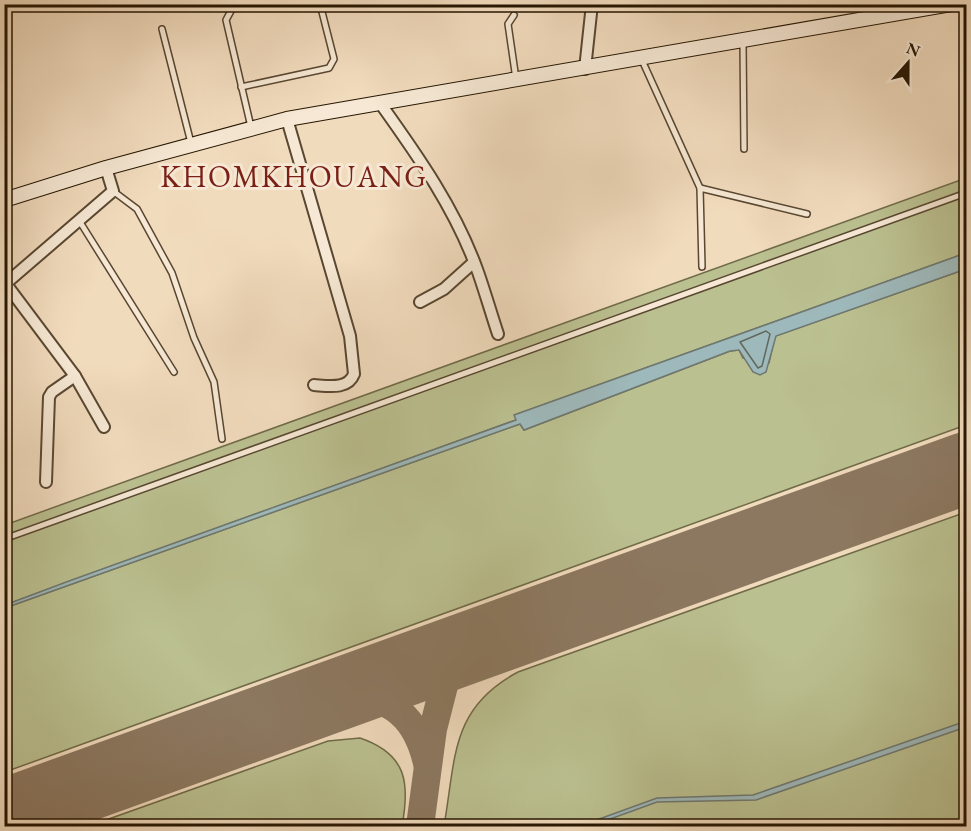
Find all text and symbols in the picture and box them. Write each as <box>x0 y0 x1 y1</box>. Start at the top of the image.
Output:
north arrow <box>878 33 938 93</box>
text: N <box>903 37 923 62</box>
district label: KHOMKHOUANG <box>160 157 428 196</box>

